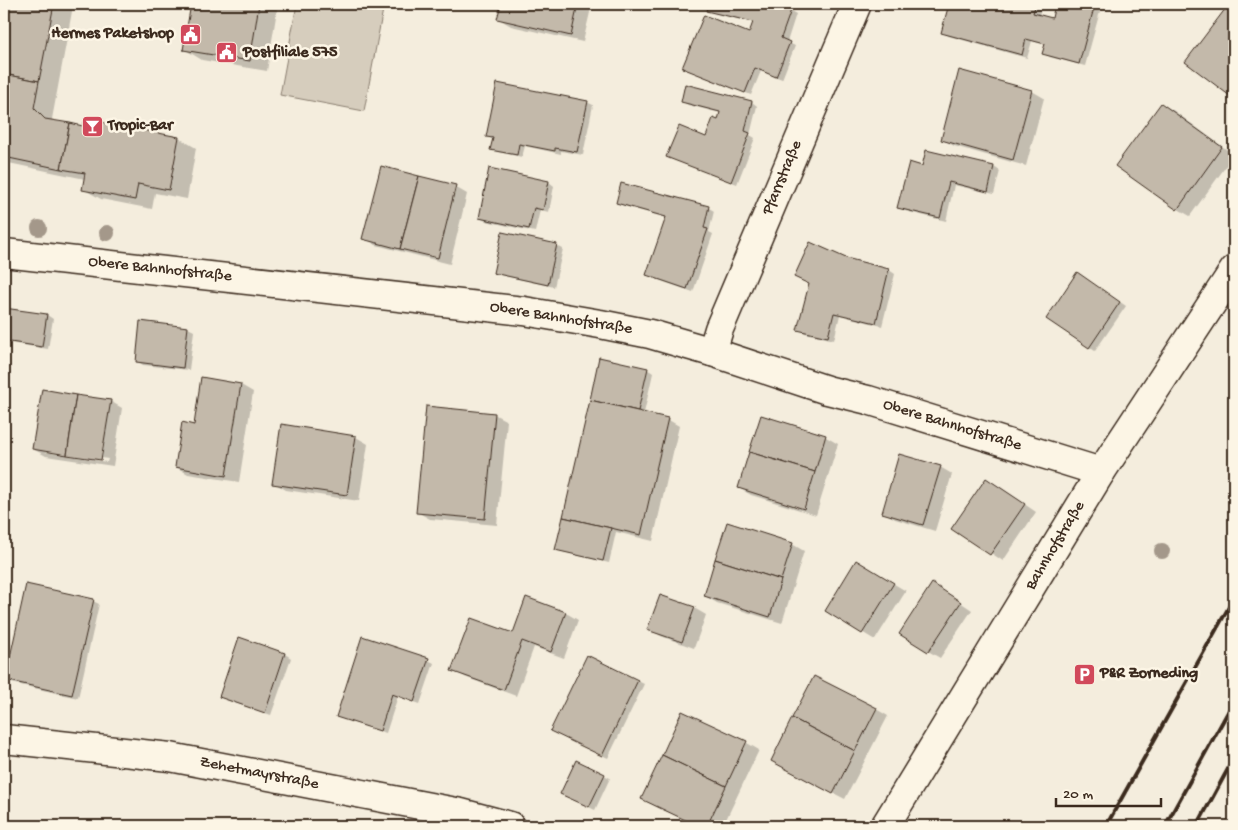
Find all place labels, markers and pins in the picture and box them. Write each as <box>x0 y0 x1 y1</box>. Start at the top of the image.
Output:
public building icon: Hermes Paketshop <box>178 22 202 46</box>
place label: Hermes Paketshop <box>51 25 174 44</box>
public building icon: Postfiliale 575 <box>215 41 239 65</box>
place label: Postfiliale 575 <box>242 43 338 63</box>
bar icon: Tropic-Bar <box>80 114 104 138</box>
place label: Tropic-Bar <box>106 117 175 136</box>
parking icon: P&R Zorneding <box>1072 662 1096 686</box>
place label: P&R Zorneding <box>1099 665 1198 684</box>

